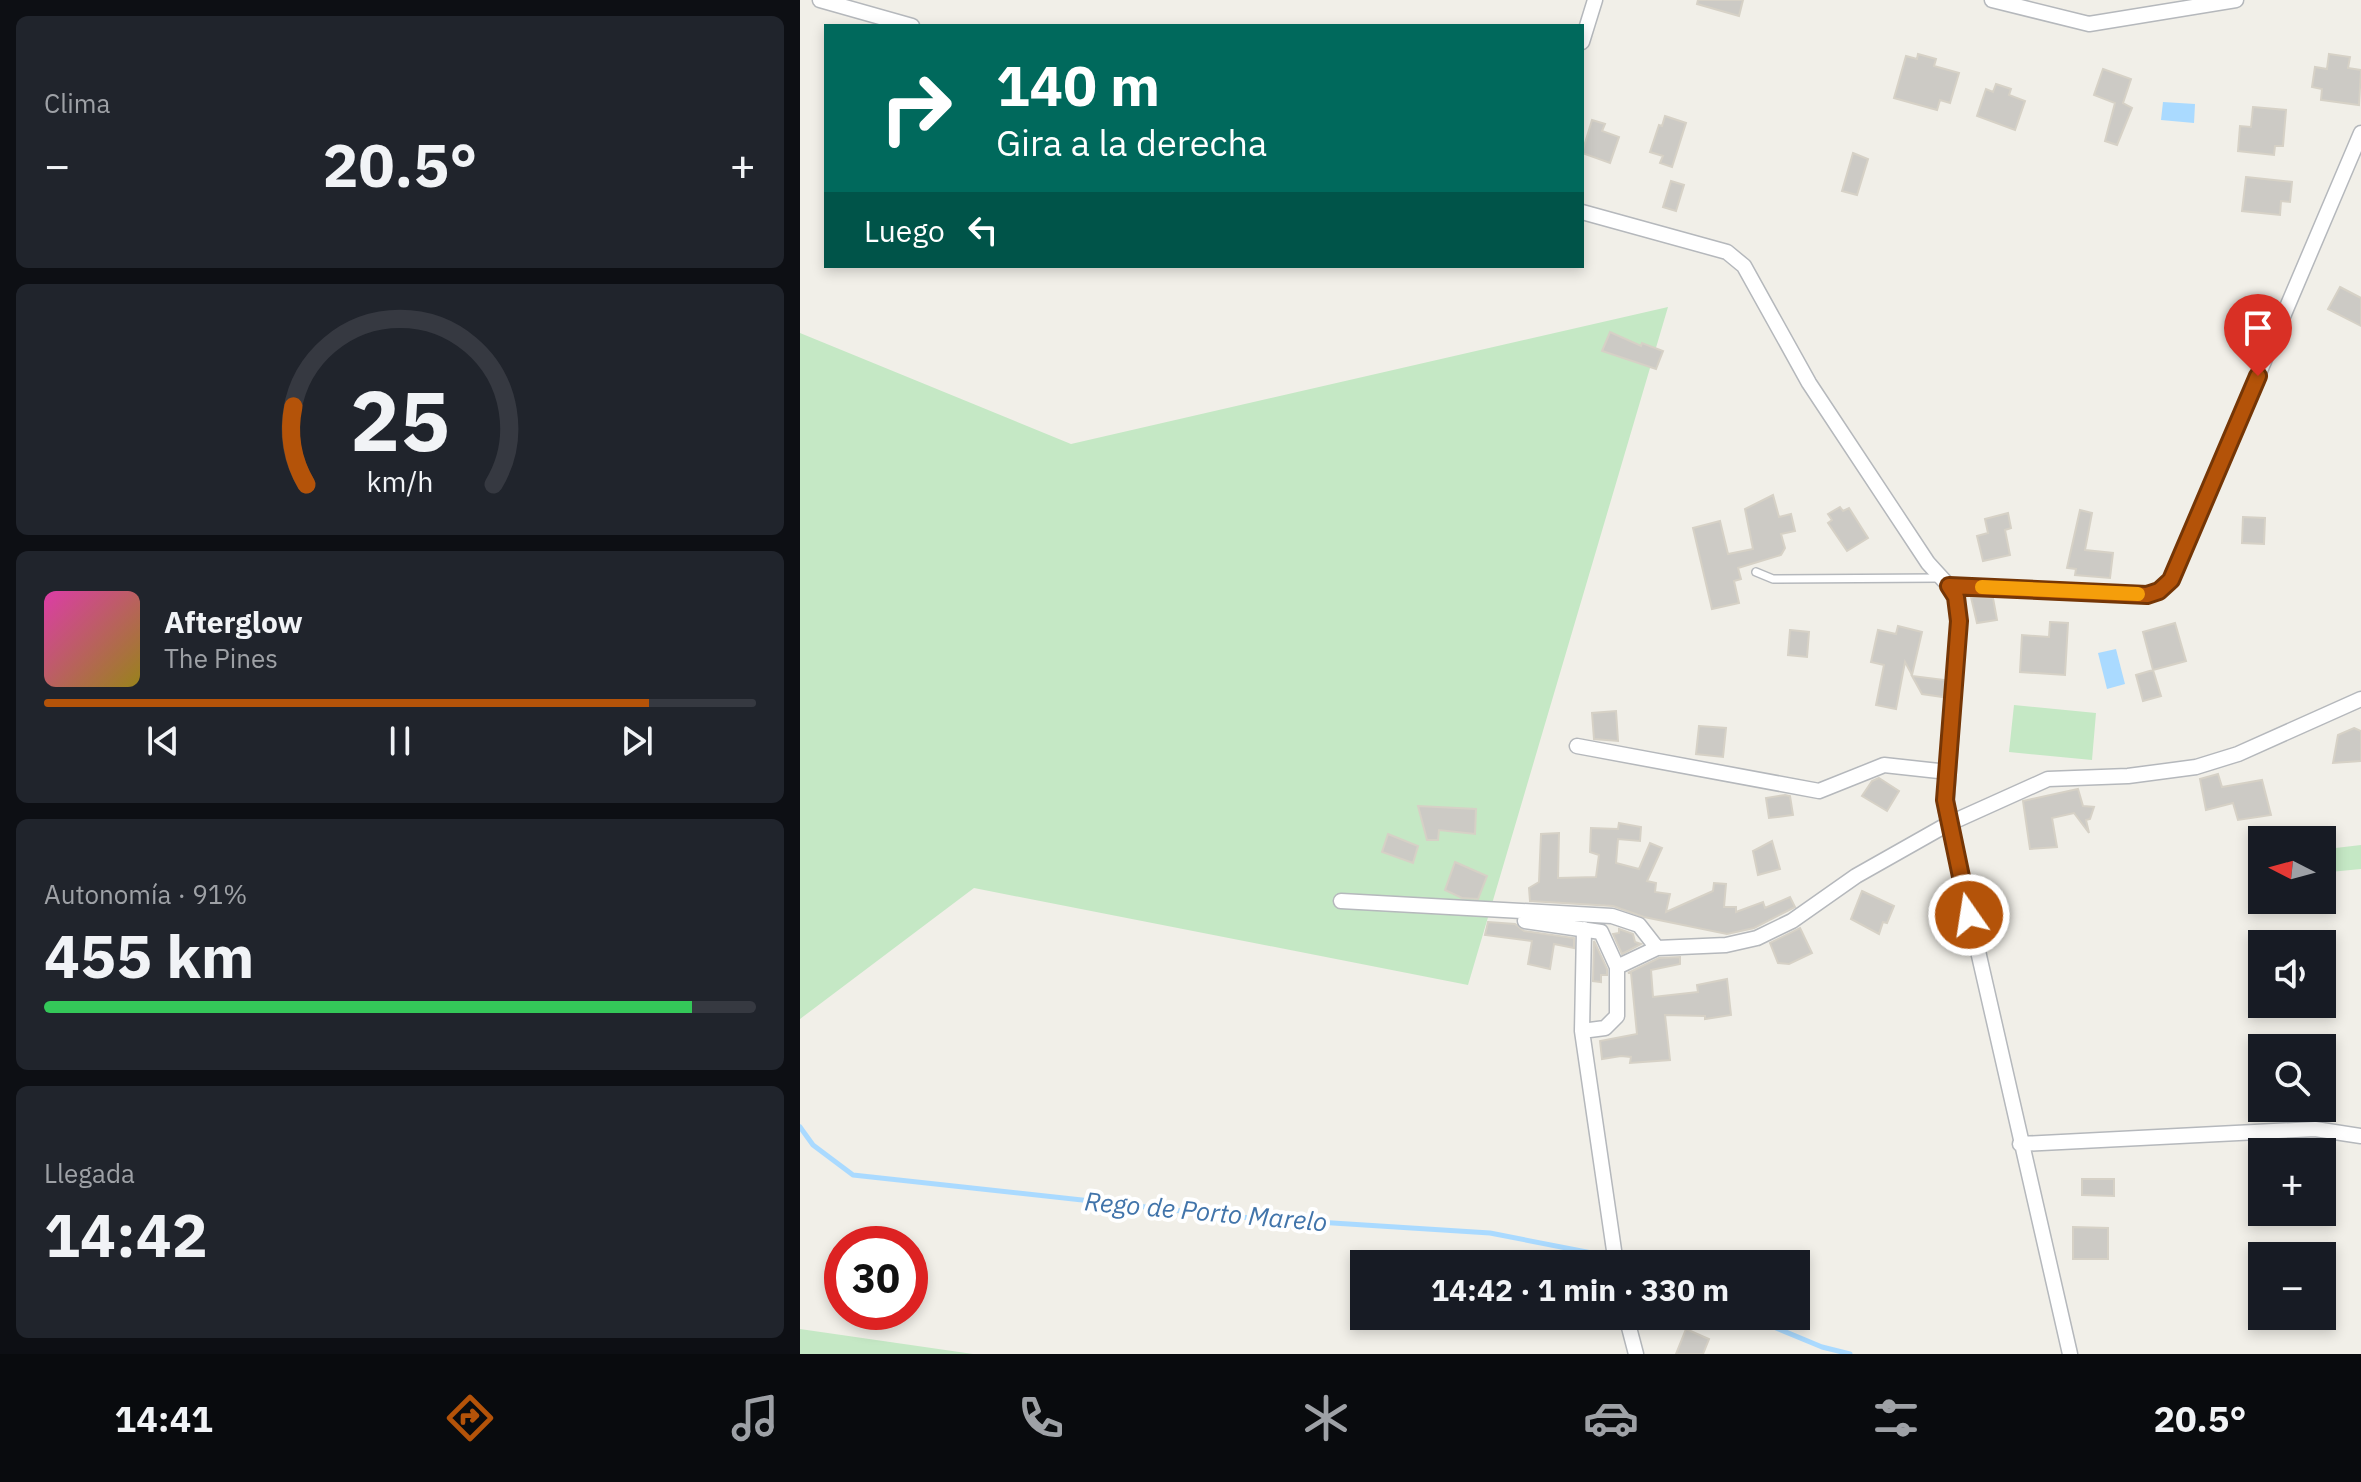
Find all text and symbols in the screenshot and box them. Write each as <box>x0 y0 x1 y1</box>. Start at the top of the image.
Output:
text: 140 m <box>996 49 1160 121</box>
icon: right <box>864 56 968 160</box>
text: Clima <box>44 86 110 120</box>
text: Gira a la derecha <box>996 119 1267 166</box>
text: 20.5° <box>323 125 477 204</box>
text: − <box>44 136 70 193</box>
text: + <box>730 136 756 193</box>
icon: left <box>961 208 1005 252</box>
text: Luego <box>864 211 945 250</box>
pin <box>2224 294 2292 376</box>
icon: arrive <box>2236 306 2280 350</box>
text: 25 <box>350 366 450 474</box>
text: km/h <box>366 464 434 501</box>
text: Afterglow <box>164 602 303 641</box>
text: The Pines <box>164 641 278 675</box>
icon: previous <box>141 719 185 763</box>
icon: pause <box>378 719 422 763</box>
icon: next <box>615 719 659 763</box>
north arrow <box>2248 826 2336 914</box>
map controls <box>2248 826 2336 1330</box>
position arrow <box>1927 873 2011 957</box>
text: Autonomía · 91% <box>44 877 247 911</box>
text: 455 km <box>44 916 254 995</box>
button: sound <box>2248 930 2336 1018</box>
button: search <box>2248 1034 2336 1122</box>
button: + <box>2248 1138 2336 1226</box>
text: Llegada <box>44 1156 135 1190</box>
water label: Rego de Porto Marelo <box>1083 1183 1329 1239</box>
text: 14:42 <box>44 1195 208 1274</box>
speed limit sign: 30 <box>824 1226 928 1330</box>
button: − <box>2248 1242 2336 1330</box>
text: 14:42 · 1 min · 330 m <box>1431 1270 1729 1309</box>
icon: directions <box>442 1390 498 1446</box>
icon: music <box>727 1390 783 1446</box>
icon: phone <box>1013 1390 1069 1446</box>
icon: climate <box>1298 1390 1354 1446</box>
icon: car <box>1583 1390 1639 1446</box>
icon: filters <box>1868 1390 1924 1446</box>
text: 14:41 <box>115 1395 213 1442</box>
text: 20.5° <box>2153 1395 2246 1442</box>

